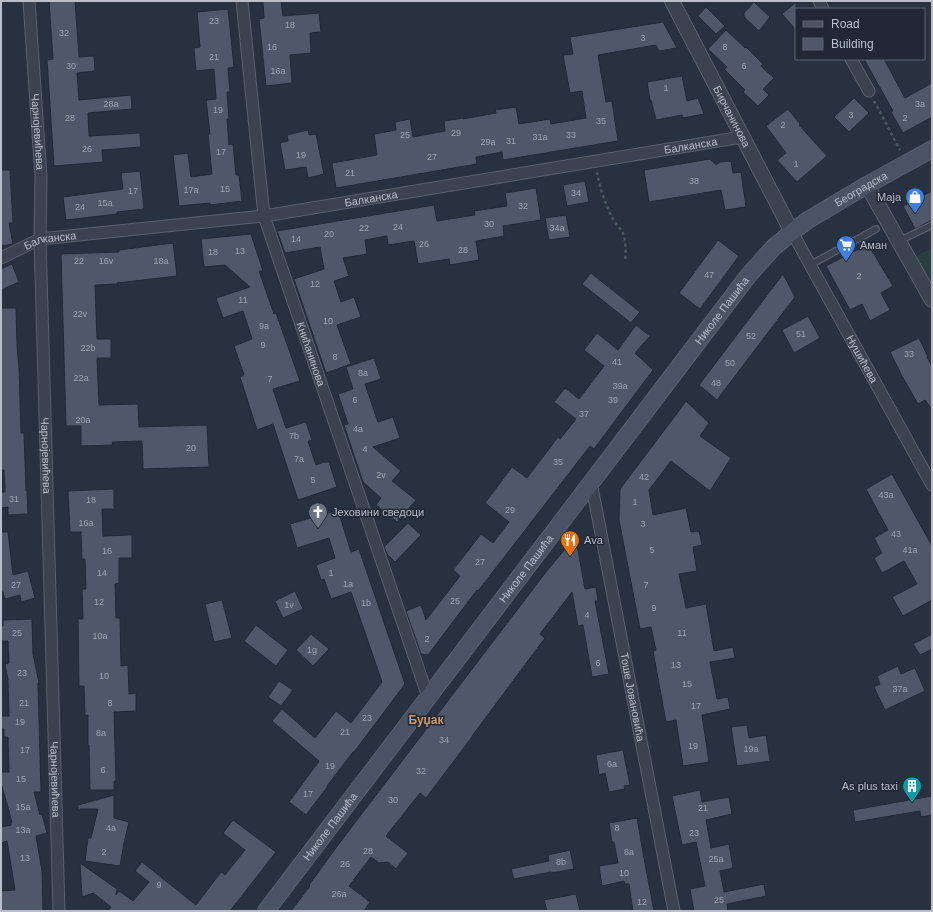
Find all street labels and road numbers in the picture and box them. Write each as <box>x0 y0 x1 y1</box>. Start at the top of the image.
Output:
street label: Бирчанинова <box>711 84 753 150</box>
street label: Чарнојевићева <box>29 93 47 171</box>
street label: Балканска <box>663 135 719 156</box>
street label: Београдска <box>832 169 890 209</box>
street label: Балканска <box>344 188 399 209</box>
street label: Балканска <box>22 229 78 252</box>
street label: Николе Пашића <box>692 274 752 347</box>
street label: Книћанинова <box>295 320 328 389</box>
street label: Нушићева <box>844 333 881 386</box>
street label: Чарнојевићева <box>39 417 53 495</box>
street label: Николе Пашића <box>496 532 556 605</box>
street label: Тоше Јовановића <box>618 652 647 743</box>
street label: Чарнојевићева <box>48 741 62 819</box>
street label: Николе Пашића <box>301 790 360 863</box>

